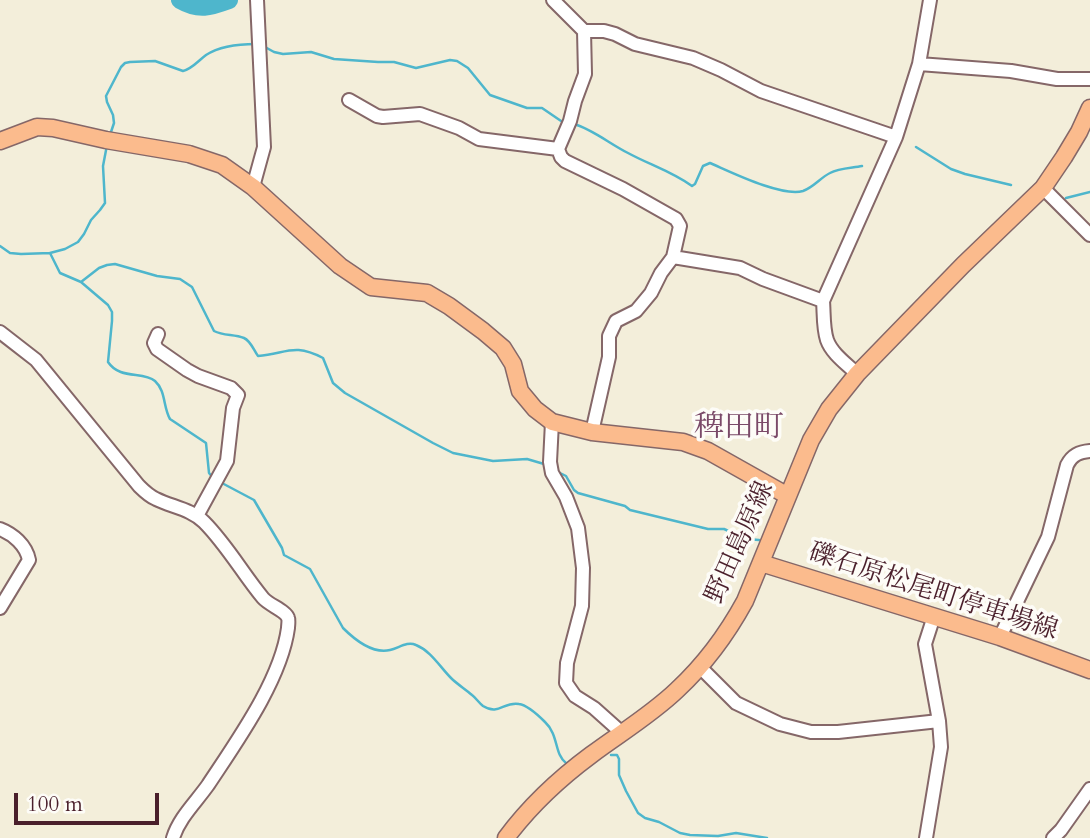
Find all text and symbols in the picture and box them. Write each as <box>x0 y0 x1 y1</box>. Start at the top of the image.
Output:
district label: 稗田町 <box>694 411 784 447</box>
street label: 野田島原線 <box>700 477 782 609</box>
street label: 礫石原松尾町停車場線 <box>805 538 1061 648</box>
scale bar <box>18 778 163 822</box>
text: 100 m <box>27 790 83 819</box>

